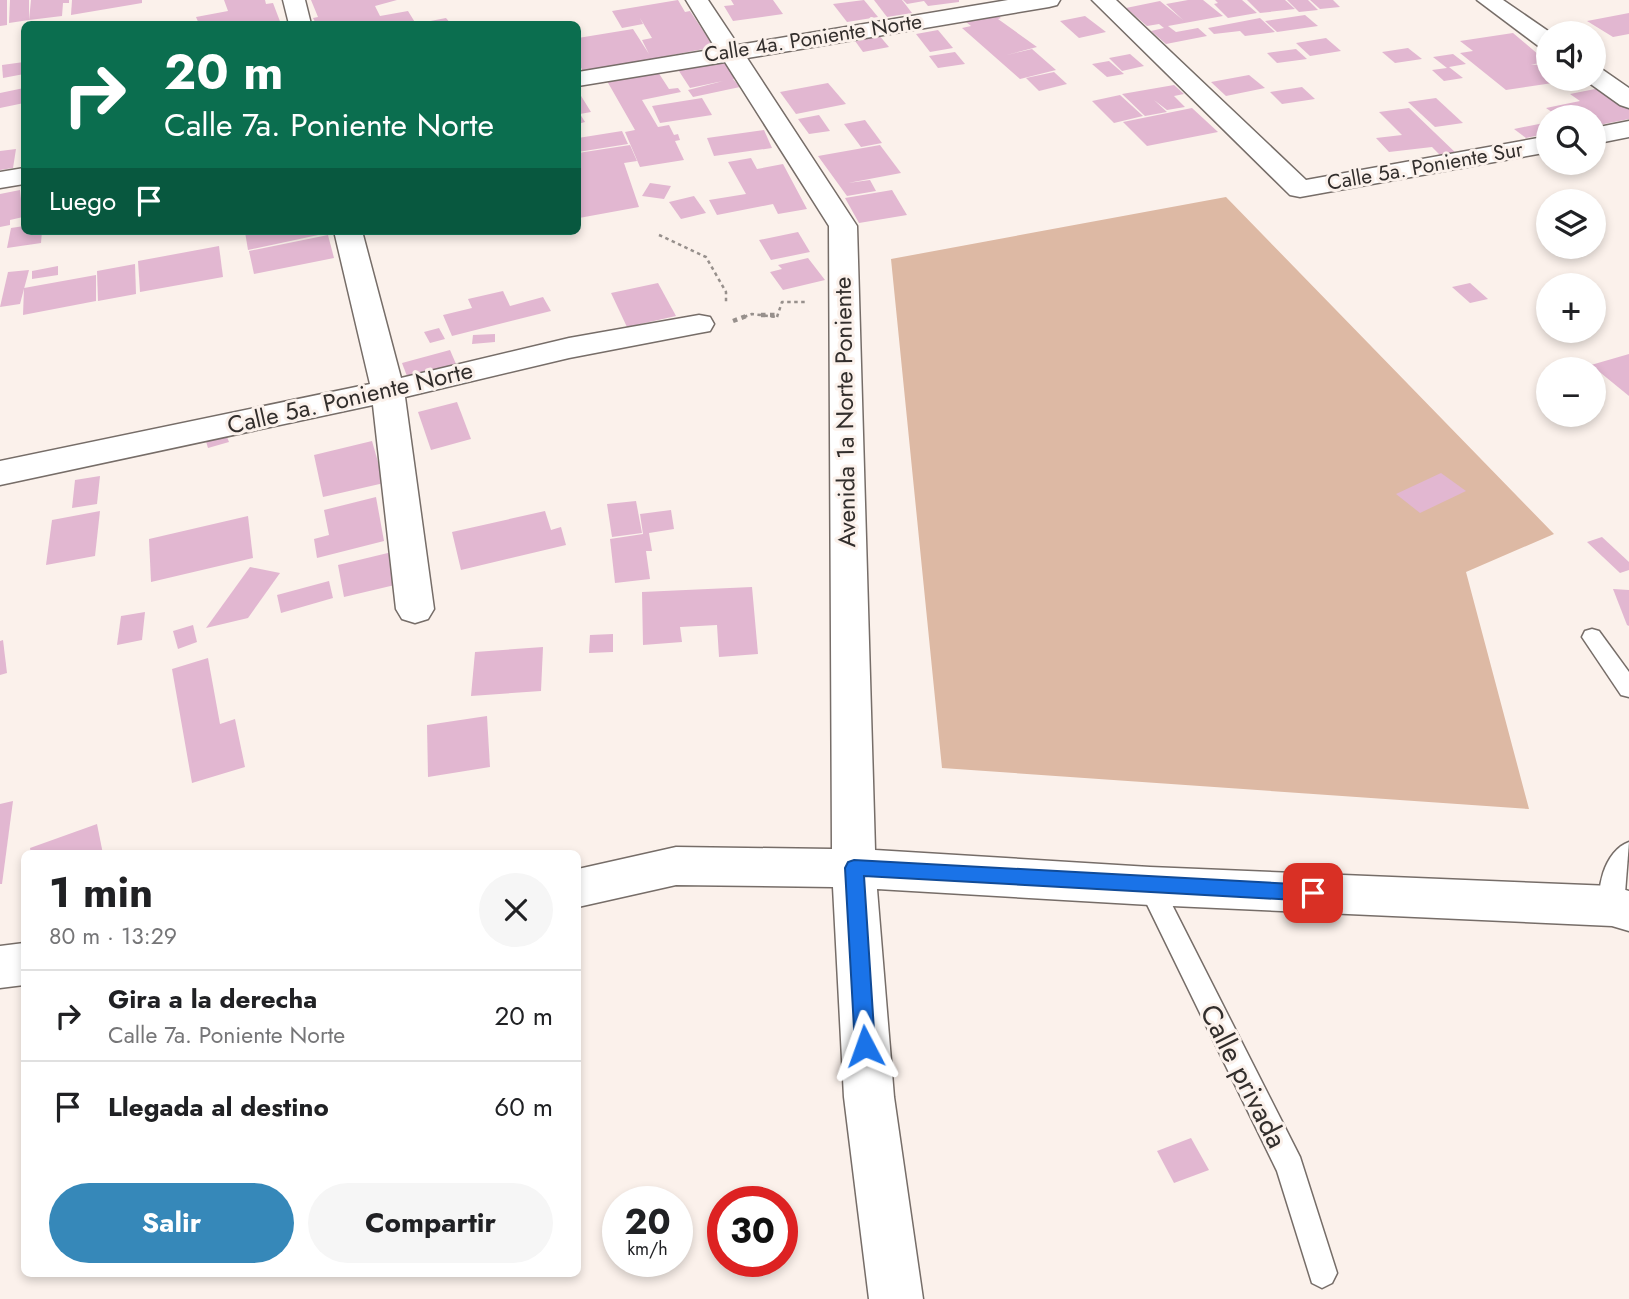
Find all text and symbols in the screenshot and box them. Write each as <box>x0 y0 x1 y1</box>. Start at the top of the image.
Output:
street label: Calle 4a. Poniente Norte <box>702 6 924 70</box>
map controls <box>1536 21 1606 427</box>
button: sound <box>1536 21 1606 91</box>
text: 20 m <box>164 37 283 107</box>
icon: right <box>49 49 140 140</box>
text: Calle 7a. Poniente Norte <box>164 102 494 148</box>
button: search <box>1536 105 1606 175</box>
street label: Calle 5a. Poniente Sur <box>1325 134 1526 198</box>
text: Luego <box>49 182 116 220</box>
icon: arrive <box>130 182 168 220</box>
button: layers <box>1536 189 1606 259</box>
button: + <box>1536 273 1606 343</box>
street label: Avenida 1a Norte Poniente <box>825 276 864 548</box>
street label: Calle 5a. Poniente Norte <box>224 352 476 443</box>
button: − <box>1536 357 1606 427</box>
text: 1 min <box>49 862 153 923</box>
pin <box>1283 863 1343 923</box>
button: close <box>479 873 553 947</box>
icon: arrive <box>1294 874 1332 912</box>
text: 80 m · 13:29 <box>49 919 177 953</box>
text: Gira a la derecha <box>108 980 317 1018</box>
icon: right <box>49 997 87 1035</box>
text: 20 m <box>495 997 553 1035</box>
street label: Calle privada <box>1190 997 1297 1155</box>
position arrow <box>828 1009 902 1083</box>
text: Calle 7a. Poniente Norte <box>108 1018 345 1052</box>
icon: arrive <box>49 1088 87 1126</box>
text: Llegada al destino <box>108 1088 329 1126</box>
text: 60 m <box>494 1088 553 1126</box>
button: Salir <box>49 1183 294 1263</box>
button: Compartir <box>308 1183 553 1263</box>
speed limit sign: 30 <box>707 1186 798 1277</box>
text: 20 <box>624 1197 671 1247</box>
text: km/h <box>627 1236 668 1262</box>

